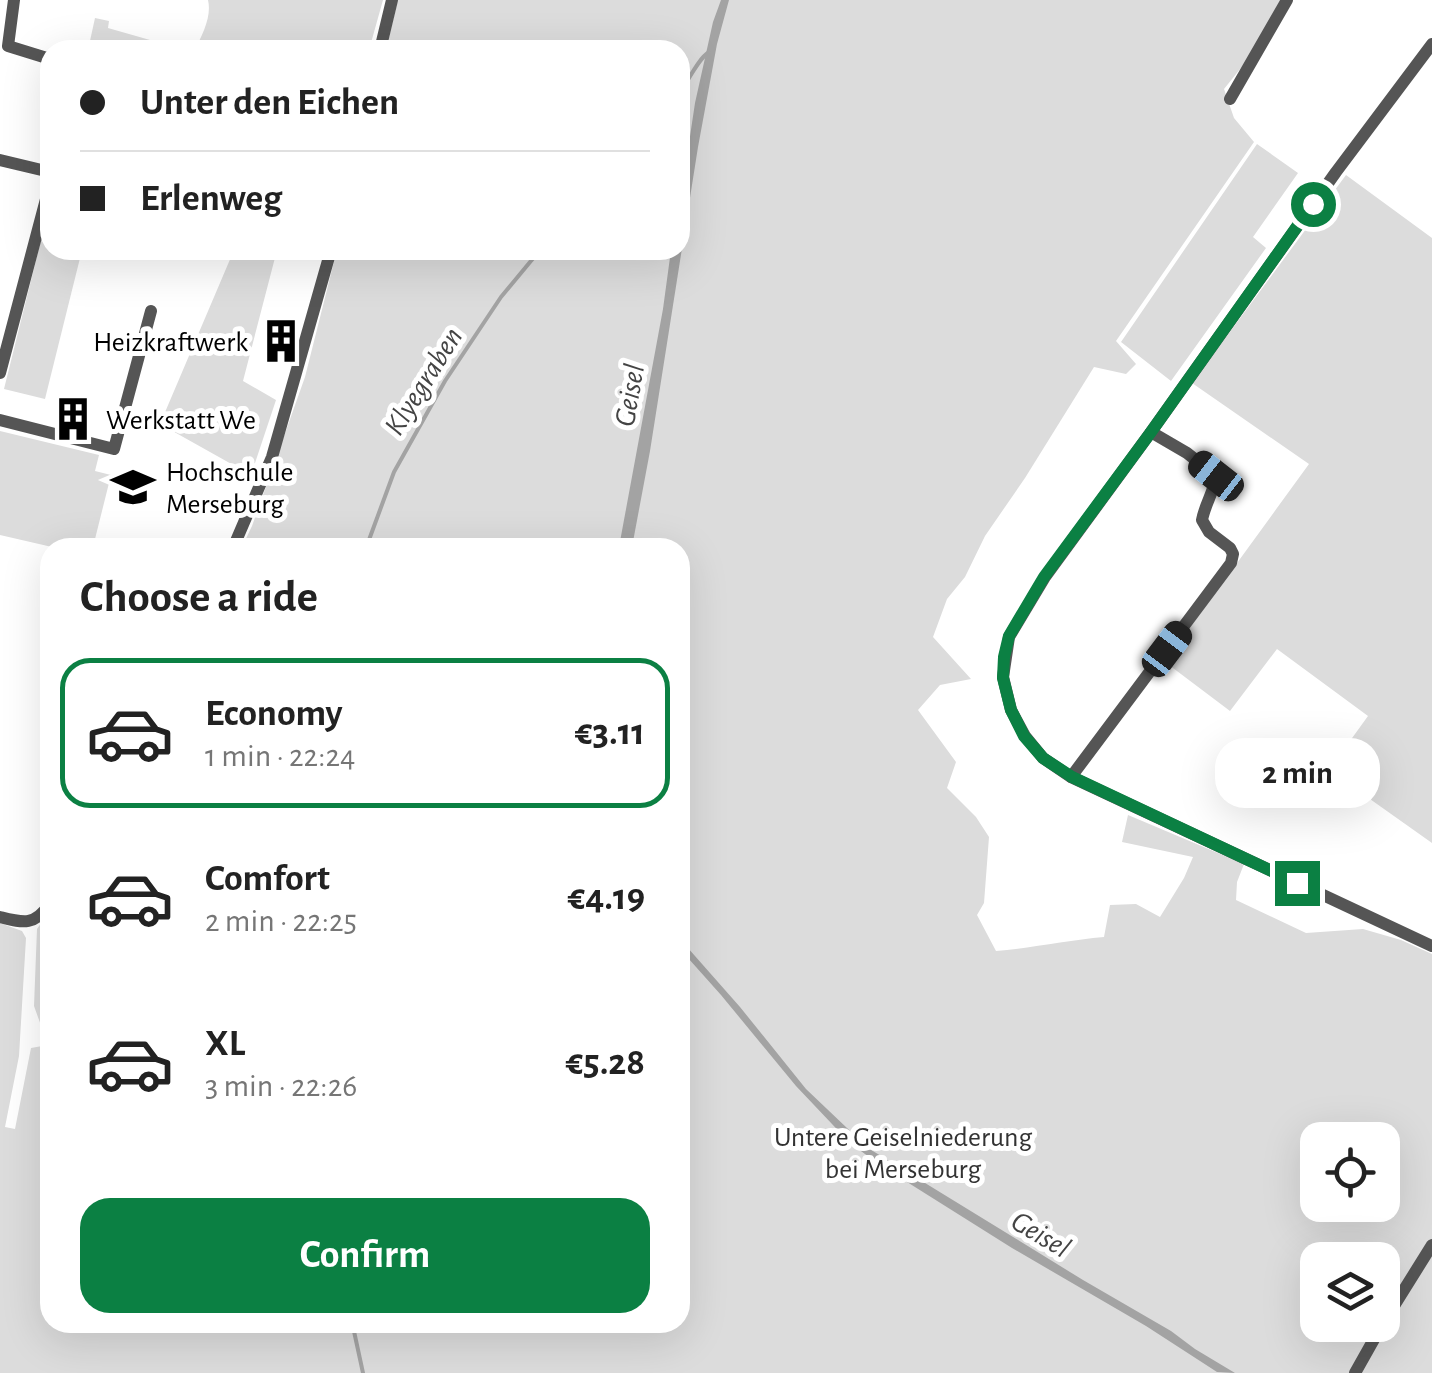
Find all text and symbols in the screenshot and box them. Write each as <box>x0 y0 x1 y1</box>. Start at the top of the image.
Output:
text: Unter den Eichen <box>140 84 399 122</box>
text: Erlenweg <box>140 180 282 218</box>
route start <box>1291 182 1336 227</box>
building icon: Heizkraftwerk <box>257 317 305 365</box>
water label: Klyegraben <box>379 322 469 441</box>
place label: Heizkraftwerk <box>93 329 248 357</box>
water label: Geisel <box>610 362 650 429</box>
building icon: Werkstatt We <box>49 395 97 443</box>
place label: Werkstatt We <box>106 407 256 435</box>
car <box>1183 446 1249 506</box>
place label: Hochschule Merseburg <box>166 459 294 519</box>
school or university icon: Hochschule Merseburg <box>109 463 157 511</box>
text: Choose a ride <box>80 575 318 620</box>
car <box>1137 616 1197 682</box>
icon: car <box>85 688 175 778</box>
text: Economy <box>205 695 343 733</box>
text: €3.11 <box>575 714 645 752</box>
callout: 2 min <box>1214 738 1380 808</box>
text: 1 min · 22:24 <box>205 740 355 772</box>
text: 2 min <box>1262 757 1333 789</box>
icon: car <box>85 853 175 943</box>
text: Comfort <box>205 860 330 898</box>
route end <box>1275 861 1320 906</box>
text: €4.19 <box>567 879 645 917</box>
text: 2 min · 22:25 <box>205 905 357 937</box>
icon: car <box>85 1018 175 1108</box>
text: XL <box>205 1025 245 1063</box>
text: €5.28 <box>566 1044 645 1082</box>
text: 3 min · 22:26 <box>205 1070 357 1102</box>
map controls <box>1300 1122 1400 1342</box>
button: locate <box>1300 1122 1400 1222</box>
park label: Untere Geiselniederung bei Merseburg <box>774 1124 1032 1184</box>
button: Confirm <box>80 1198 650 1313</box>
water label: Geisel <box>1006 1206 1075 1264</box>
button: layers <box>1300 1242 1400 1342</box>

